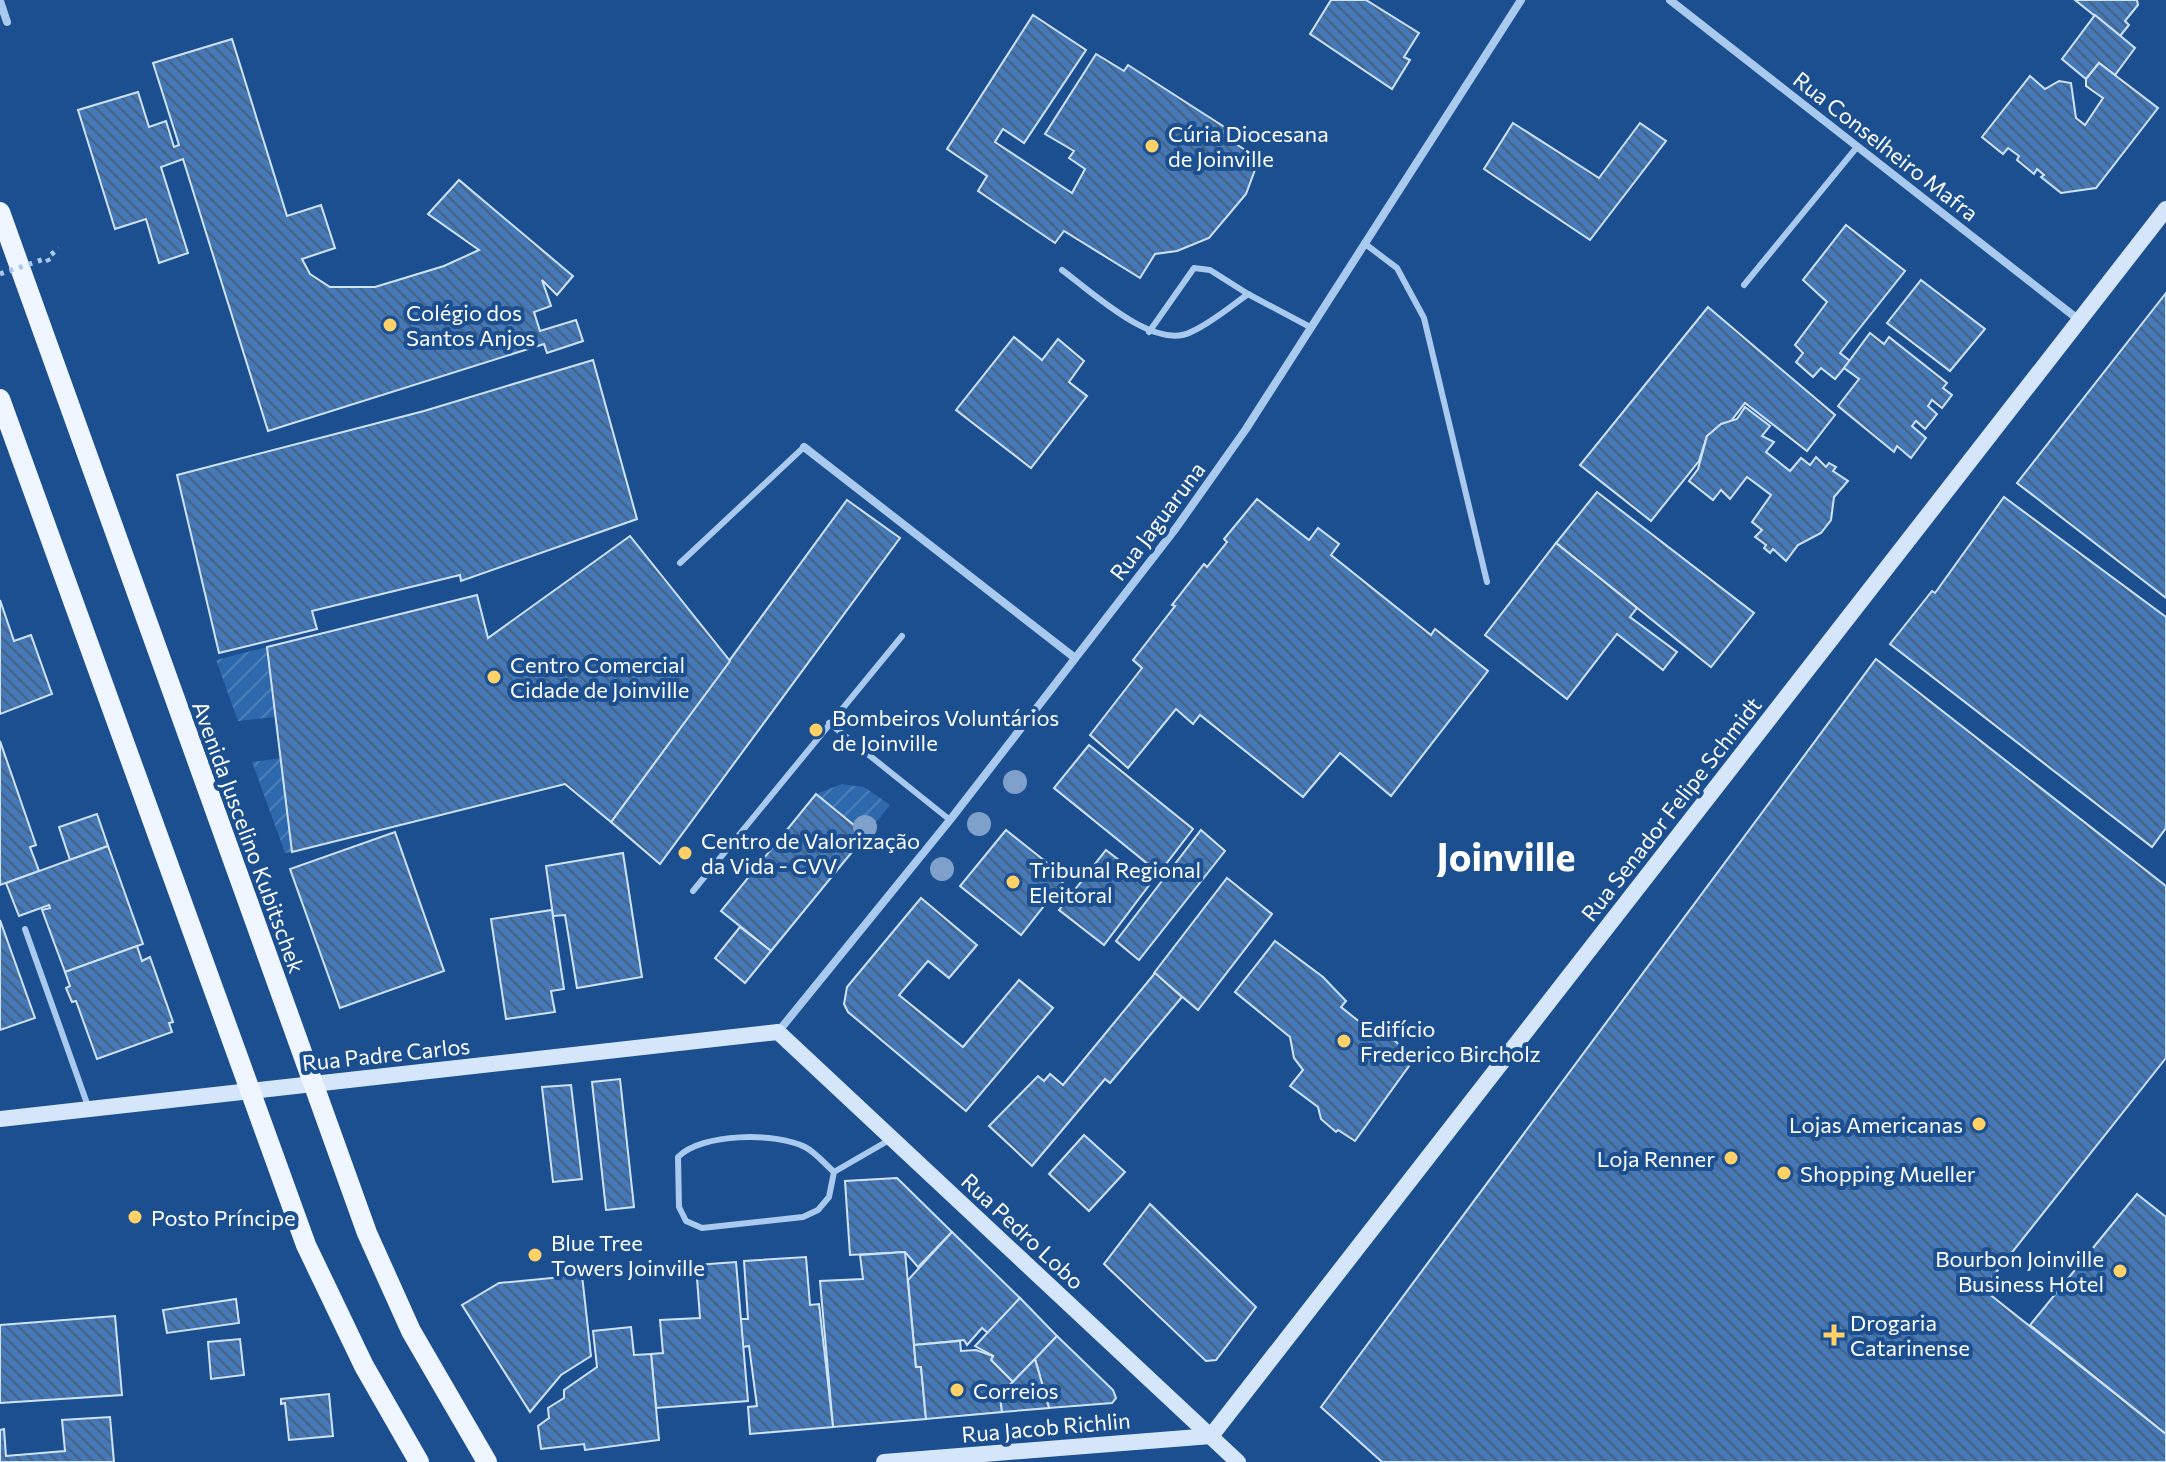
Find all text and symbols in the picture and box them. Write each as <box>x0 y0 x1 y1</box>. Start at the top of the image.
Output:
street label: Rua Conselheiro Mafra <box>1788 65 1984 227</box>
place label: Cúria Diocesana de Joinville <box>1168 120 1329 172</box>
marker: Cúria Diocesana de Joinville <box>1143 137 1161 155</box>
place label: Colégio dos Santos Anjos <box>406 299 535 351</box>
marker: Colégio dos Santos Anjos <box>381 316 399 334</box>
street label: Rua Jaguaruna <box>1104 456 1210 586</box>
place label: Centro Comercial Cidade de Joinville <box>510 651 689 703</box>
marker: Centro Comercial Cidade de Joinville <box>485 668 503 686</box>
street label: Rua Senador Felipe Schmidt <box>1575 692 1767 926</box>
street label: Avenida Juscelino Kubitschek <box>187 697 311 977</box>
place label: Bombeiros Voluntários de Joinville <box>832 704 1059 756</box>
marker: Bombeiros Voluntários de Joinville <box>807 721 825 739</box>
place label: Centro de Valorização da Vida - CVV <box>701 827 920 879</box>
district label: Joinville <box>1437 832 1575 879</box>
marker: Centro de Valorização da Vida - CVV <box>676 844 694 862</box>
place label: Tribunal Regional Eleitoral <box>1029 856 1201 908</box>
marker: Tribunal Regional Eleitoral <box>1004 873 1022 891</box>
place label: Edifício Frederico Bircholz <box>1360 1015 1541 1067</box>
street label: Rua Padre Carlos <box>301 1032 471 1076</box>
marker: Edifício Frederico Bircholz <box>1335 1032 1353 1050</box>
place label: Lojas Americanas <box>1789 1111 1963 1138</box>
marker: Lojas Americanas <box>1970 1115 1988 1133</box>
place label: Loja Renner <box>1597 1145 1715 1172</box>
marker: Loja Renner <box>1722 1149 1740 1167</box>
place label: Shopping Mueller <box>1800 1160 1976 1187</box>
marker: Shopping Mueller <box>1775 1164 1793 1182</box>
street label: Rua Pedro Lobo <box>956 1167 1090 1295</box>
place label: Posto Príncipe <box>151 1204 296 1231</box>
marker: Posto Príncipe <box>126 1208 144 1226</box>
place label: Blue Tree Towers Joinville <box>551 1229 705 1281</box>
place label: Bourbon Joinville Business Hotel <box>1935 1245 2104 1297</box>
marker: Blue Tree Towers Joinville <box>526 1246 544 1264</box>
marker: Bourbon Joinville Business Hotel <box>2111 1262 2129 1280</box>
place label: Drogaria Catarinense <box>1850 1309 1970 1361</box>
marker: Drogaria Catarinense <box>1825 1326 1843 1344</box>
place label: Correios <box>973 1377 1059 1404</box>
marker: Correios <box>948 1381 966 1399</box>
street label: Rua Jacob Richlin <box>960 1406 1132 1448</box>

